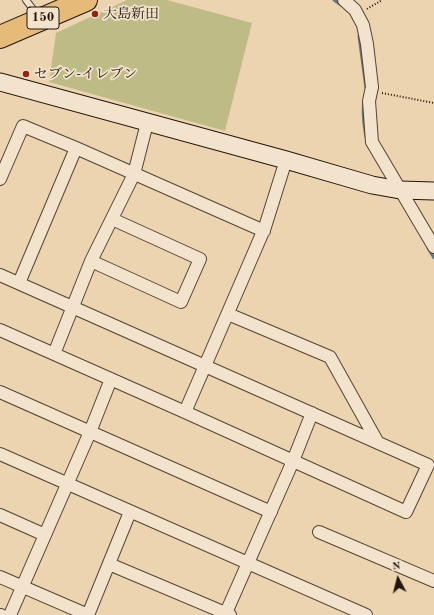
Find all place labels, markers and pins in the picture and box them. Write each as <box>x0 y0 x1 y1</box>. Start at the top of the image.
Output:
place label: 大島新田 <box>103 6 159 22</box>
marker: 大島新田 <box>90 9 100 19</box>
place label: セブン-イレブン <box>34 66 137 82</box>
marker: セブン-イレブン <box>21 69 31 79</box>

